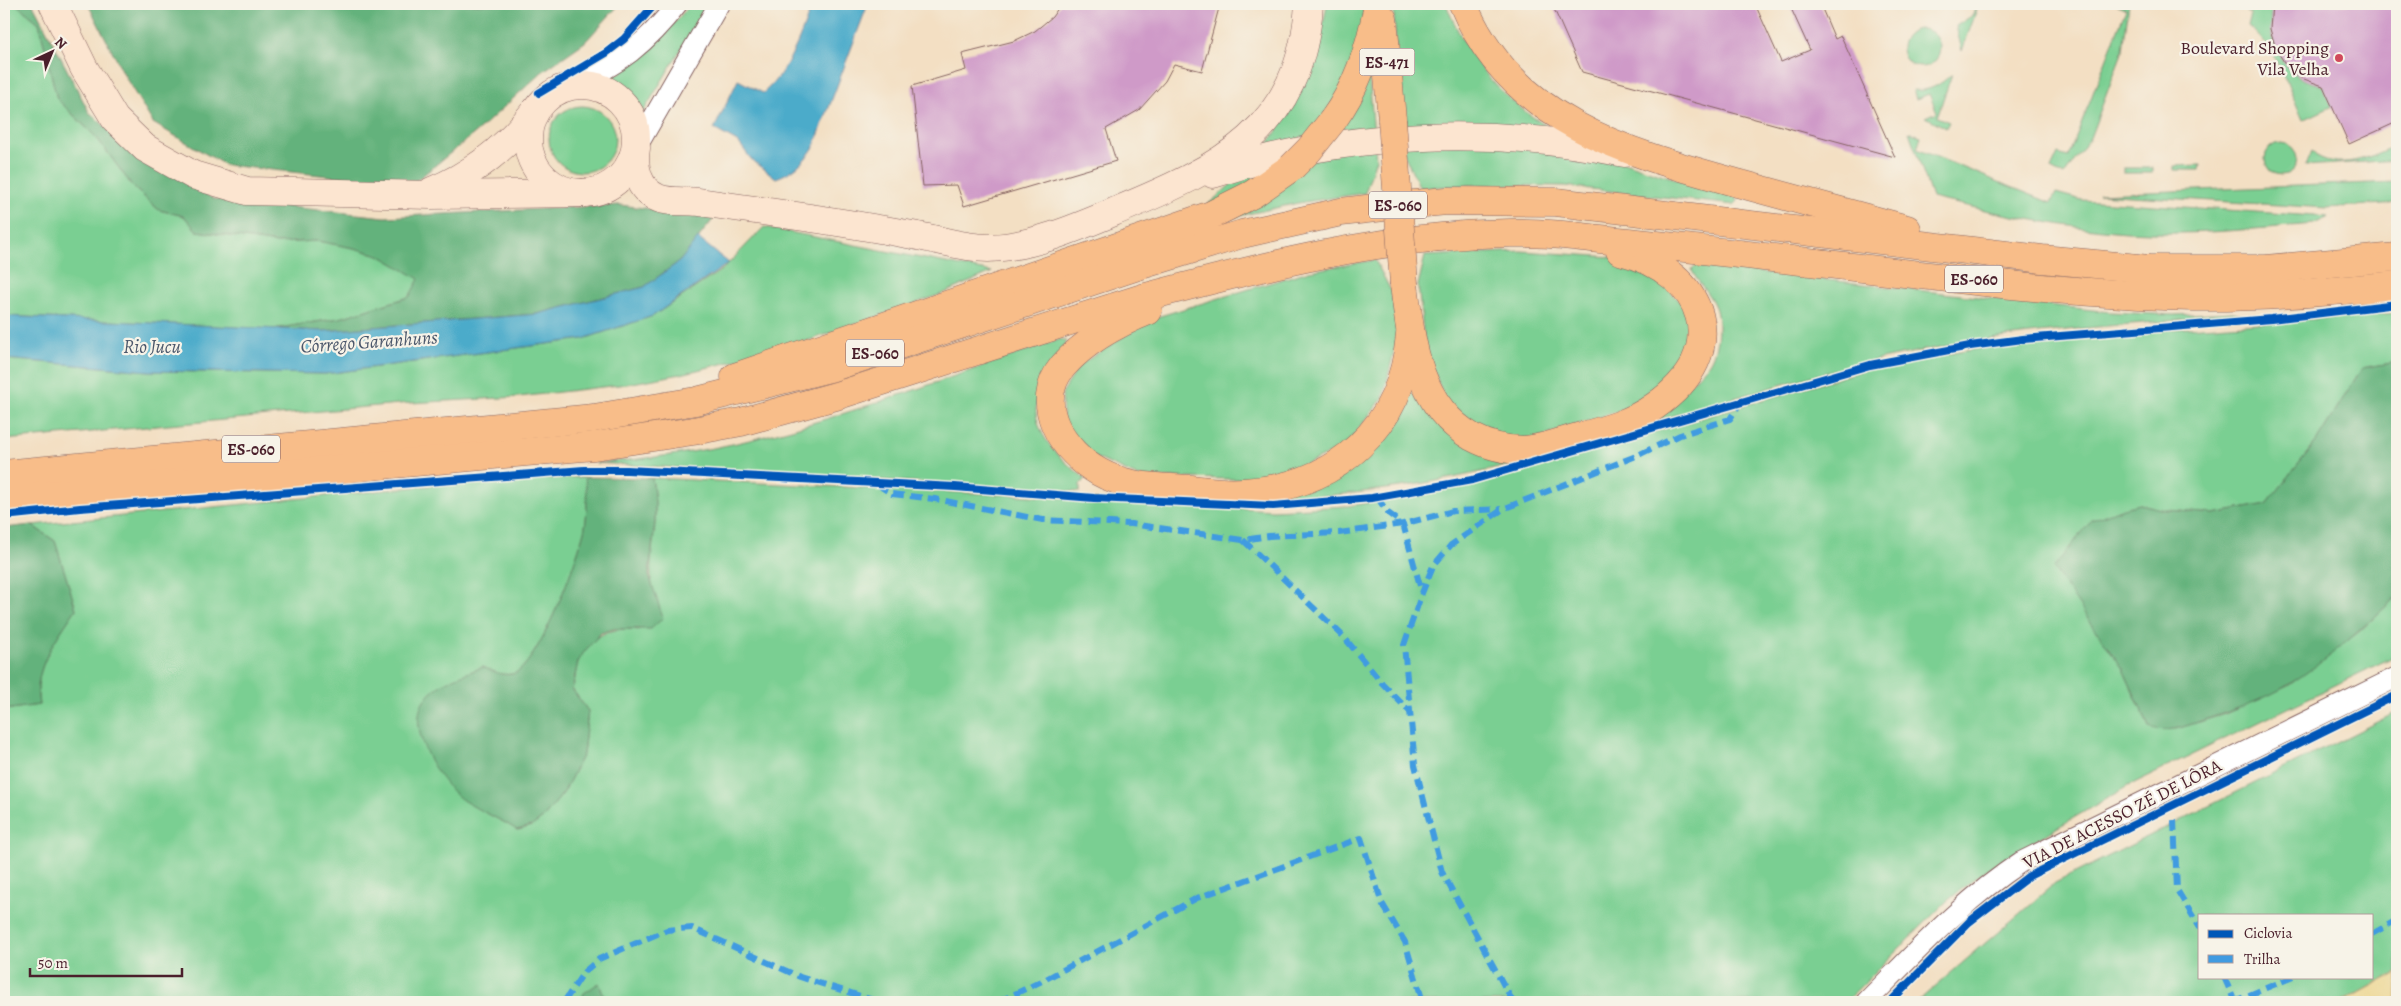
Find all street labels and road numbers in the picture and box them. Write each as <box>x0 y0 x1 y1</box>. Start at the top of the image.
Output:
road number: ES-471 <box>1360 48 1414 76</box>
road number: ES-060 <box>1369 192 1427 218</box>
road number: ES-060 <box>1945 266 2003 292</box>
road number: ES-060 <box>846 339 904 366</box>
road number: ES-060 <box>222 436 280 462</box>
street label: VIA DE ACESSO ZÉ DE LÔRA <box>2018 753 2226 875</box>

